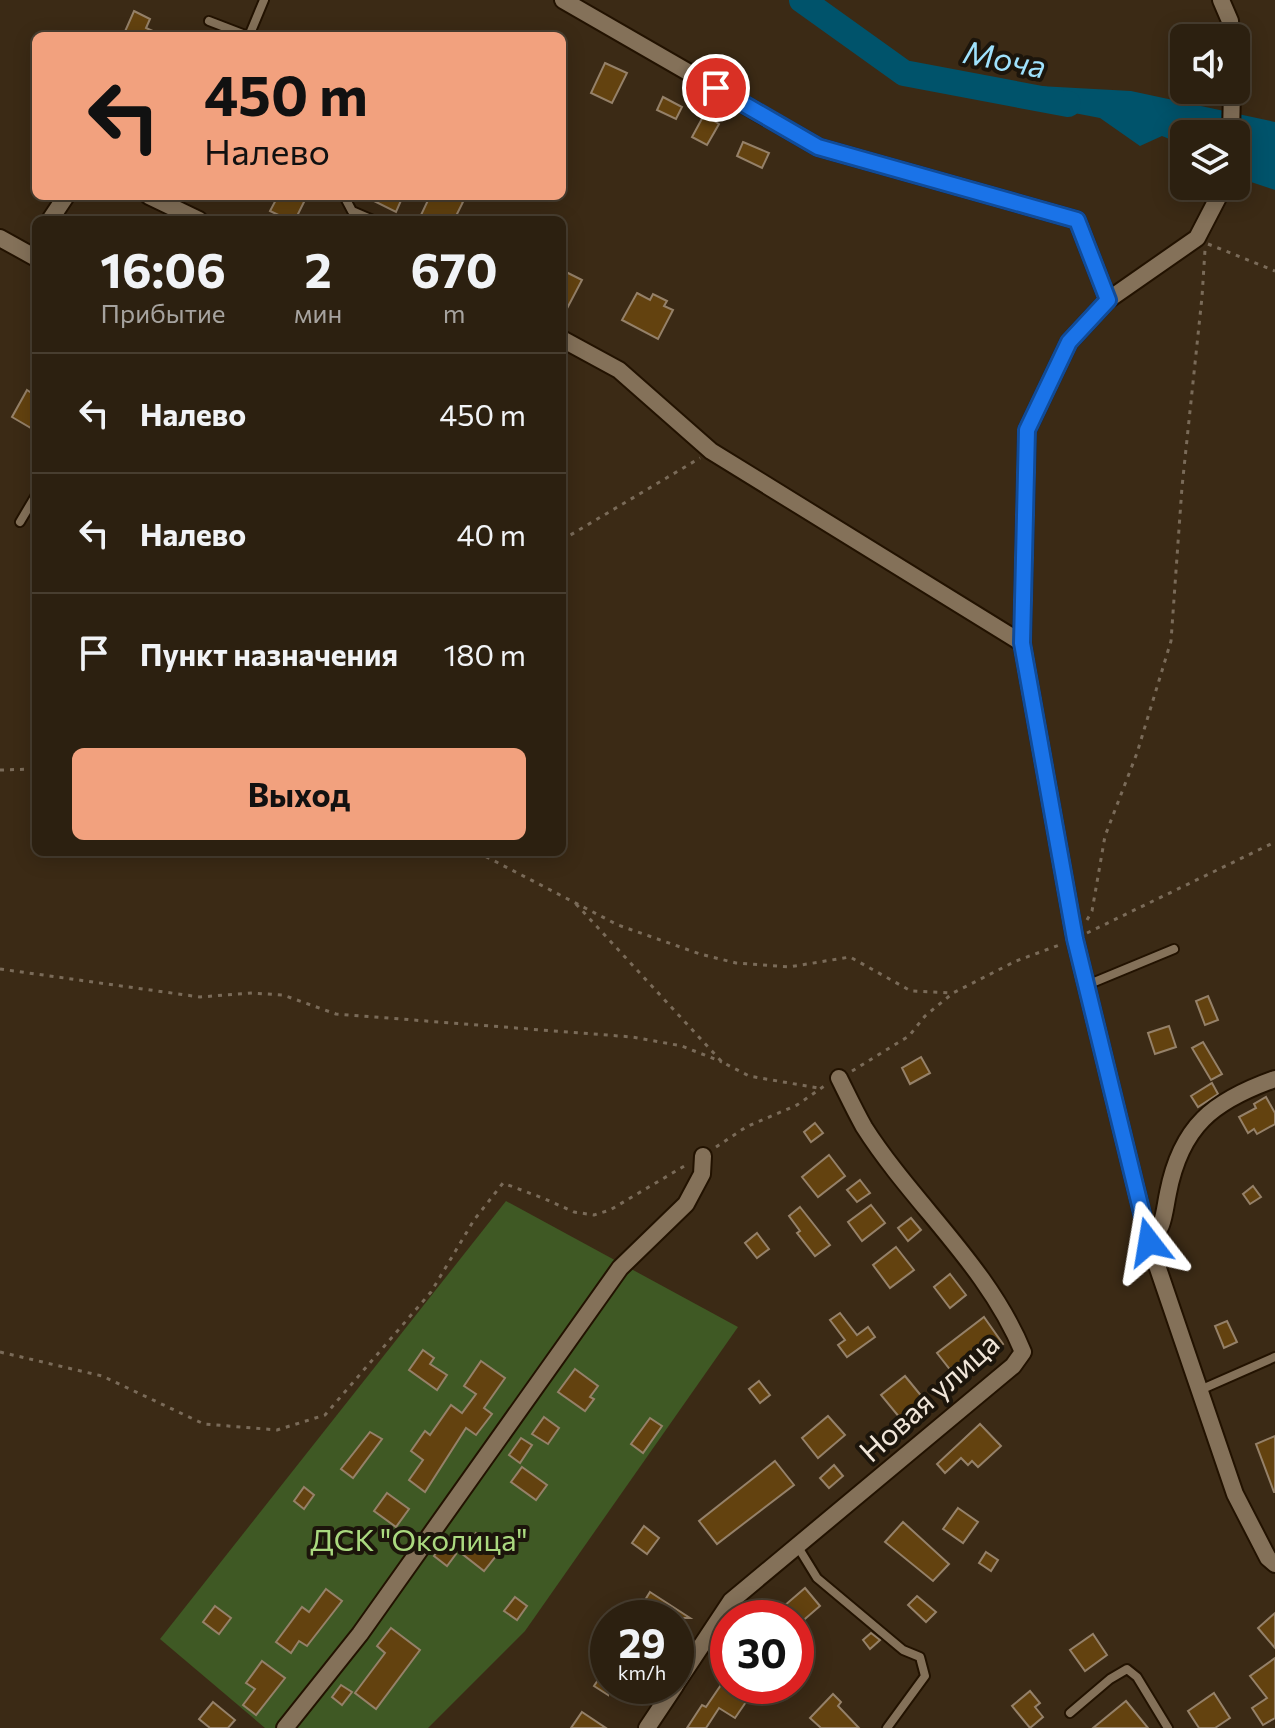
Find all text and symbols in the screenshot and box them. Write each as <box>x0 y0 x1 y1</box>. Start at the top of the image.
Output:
map controls <box>1170 24 1250 200</box>
button: sound <box>1170 24 1250 104</box>
water label: Моча <box>960 30 1050 86</box>
pin <box>682 54 750 122</box>
text: 450 m <box>204 59 368 128</box>
icon: left <box>72 64 176 168</box>
icon: arrive <box>694 66 738 110</box>
button: layers <box>1170 120 1250 200</box>
text: Налево <box>204 128 330 172</box>
text: 16:06 <box>100 239 226 298</box>
text: 2 <box>305 239 332 298</box>
text: 670 <box>411 239 498 298</box>
text: Прибытие <box>101 297 226 328</box>
text: мин <box>294 297 342 328</box>
text: m <box>443 297 466 328</box>
icon: left <box>72 391 116 435</box>
text: Налево <box>140 395 246 432</box>
text: 450 m <box>439 395 526 432</box>
icon: left <box>72 511 116 555</box>
text: Налево <box>140 515 246 552</box>
text: 40 m <box>457 515 526 552</box>
icon: arrive <box>72 631 116 675</box>
text: Пункт назначения <box>140 635 398 672</box>
text: 180 m <box>443 635 526 672</box>
button: Выход <box>72 748 526 840</box>
position arrow <box>1107 1200 1191 1284</box>
street label: Новая улица <box>850 1324 1006 1468</box>
park label: ДСК "Околица" <box>310 1520 528 1557</box>
speed limit sign: 30 <box>710 1600 814 1704</box>
text: 29 <box>618 1617 666 1666</box>
text: km/h <box>618 1660 666 1684</box>

